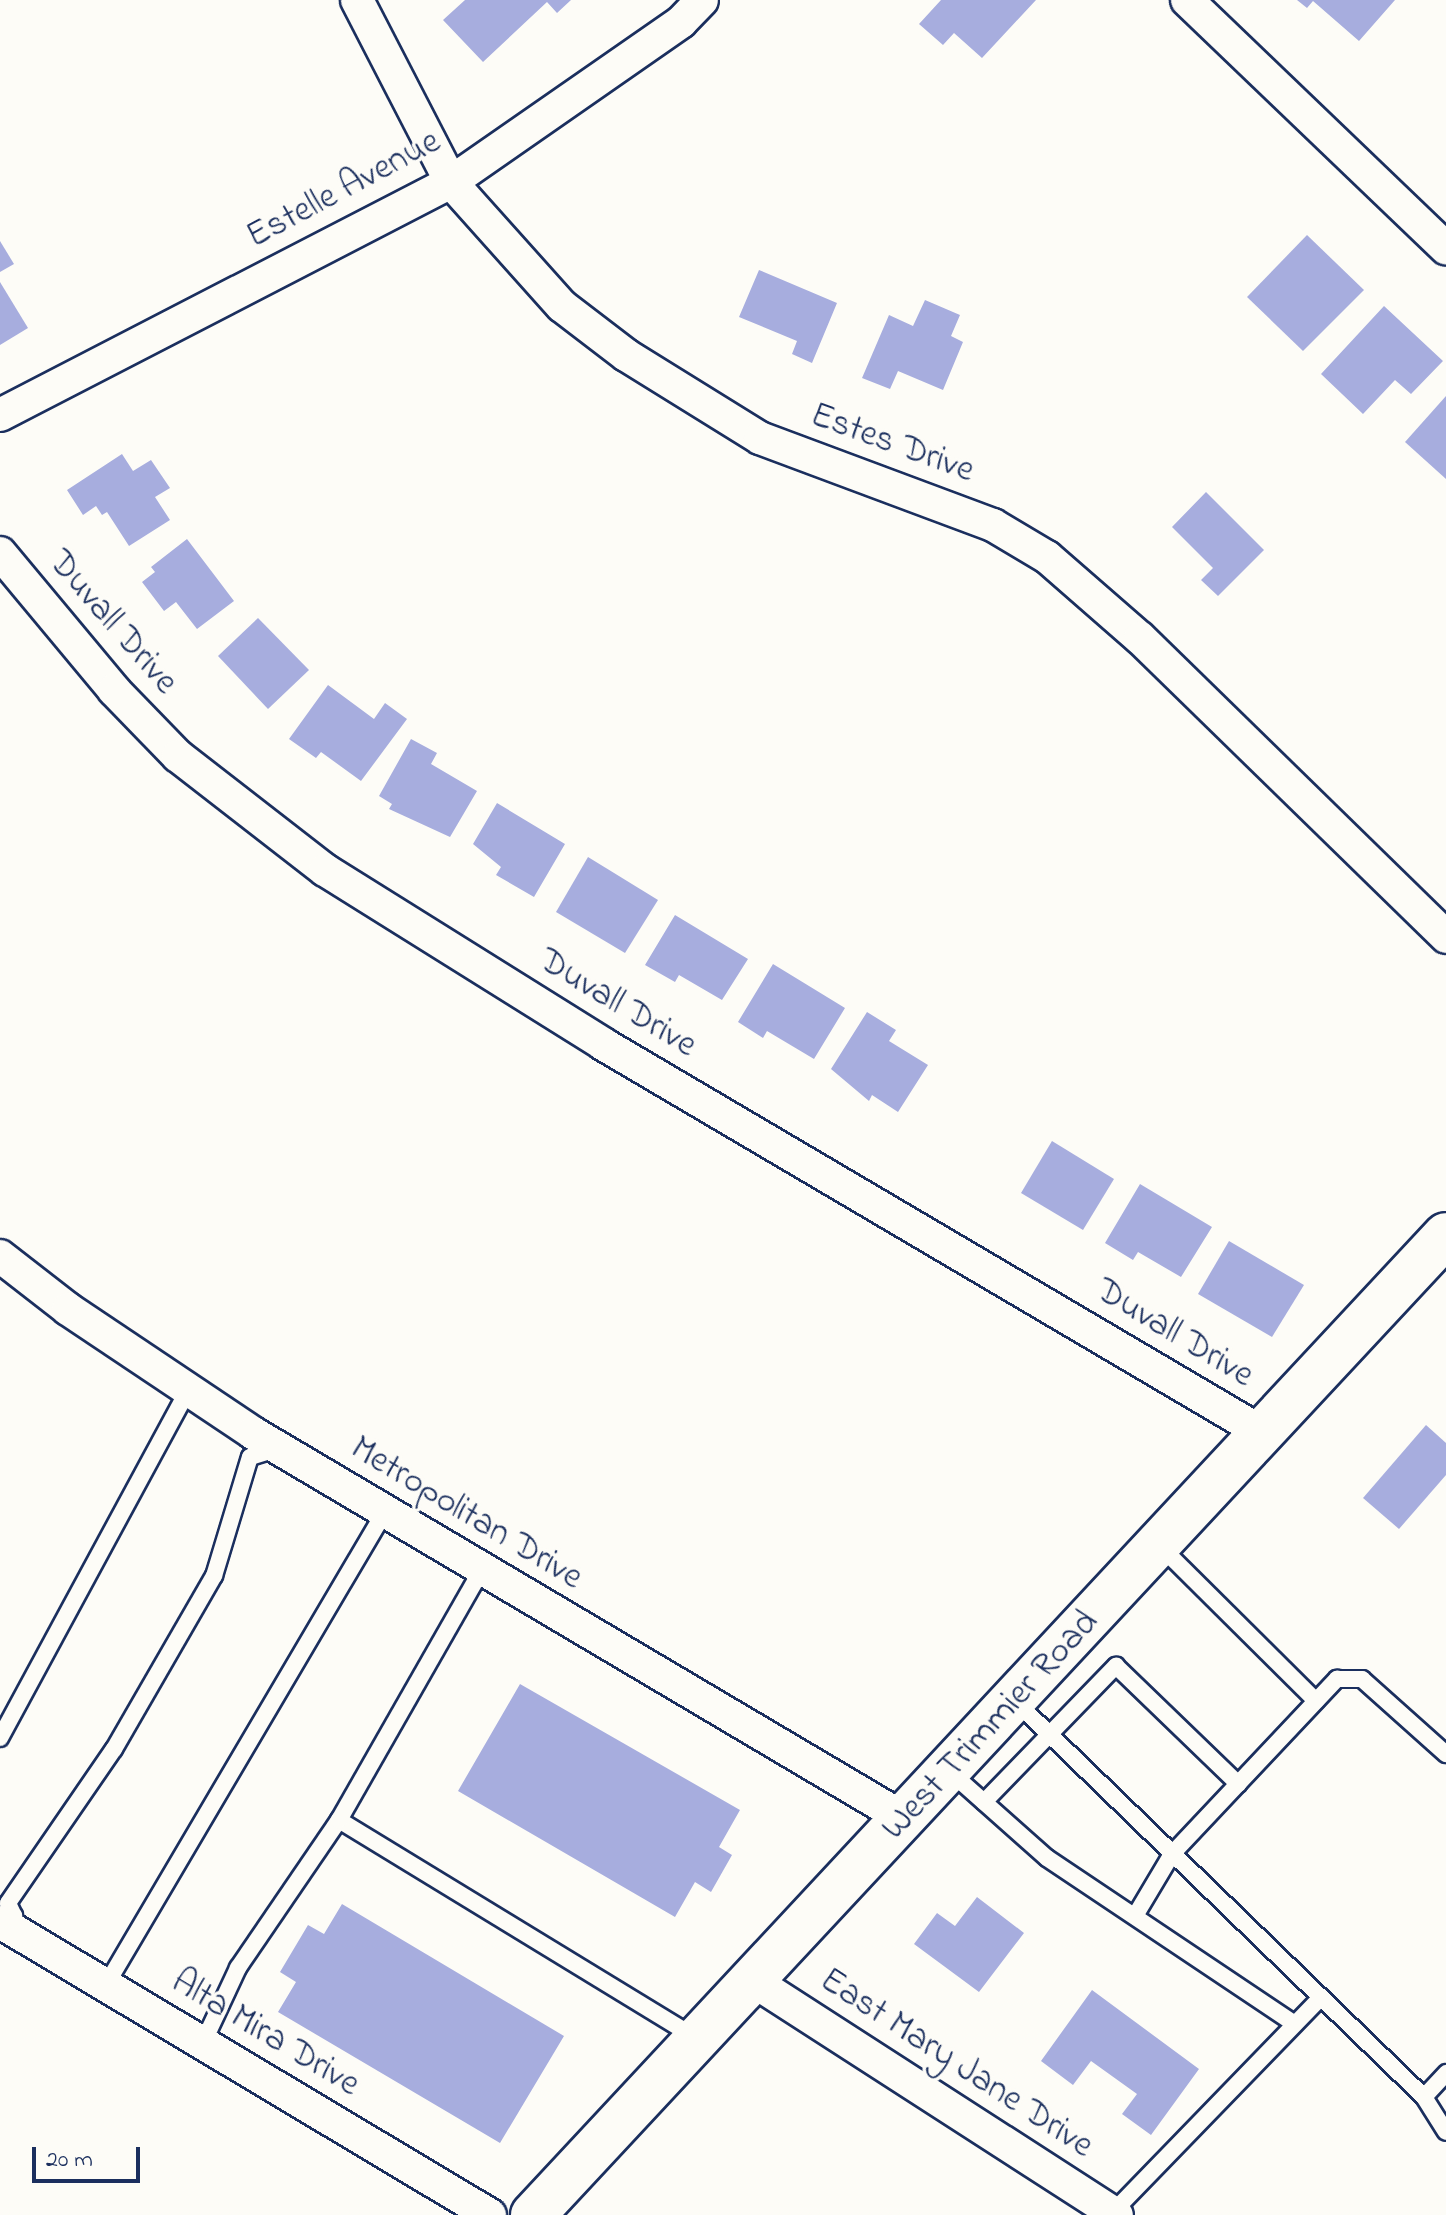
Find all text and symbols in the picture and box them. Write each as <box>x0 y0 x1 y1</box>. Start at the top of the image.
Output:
street label: Estelle Avenue <box>240 121 448 259</box>
street label: Estes Drive <box>804 394 980 494</box>
street label: Duvall Drive <box>38 542 186 704</box>
street label: Duvall Drive <box>530 940 704 1068</box>
street label: Duvall Drive <box>1087 1270 1261 1398</box>
street label: Metropolitan Drive <box>342 1428 590 1600</box>
street label: West Trimmier Road <box>873 1602 1109 1850</box>
street label: East Mary Jane Drive <box>811 1960 1101 2168</box>
street label: Alta Mira Drive <box>163 1961 367 2107</box>
scale bar <box>36 2131 144 2181</box>
text: 20 m <box>46 2143 93 2178</box>

